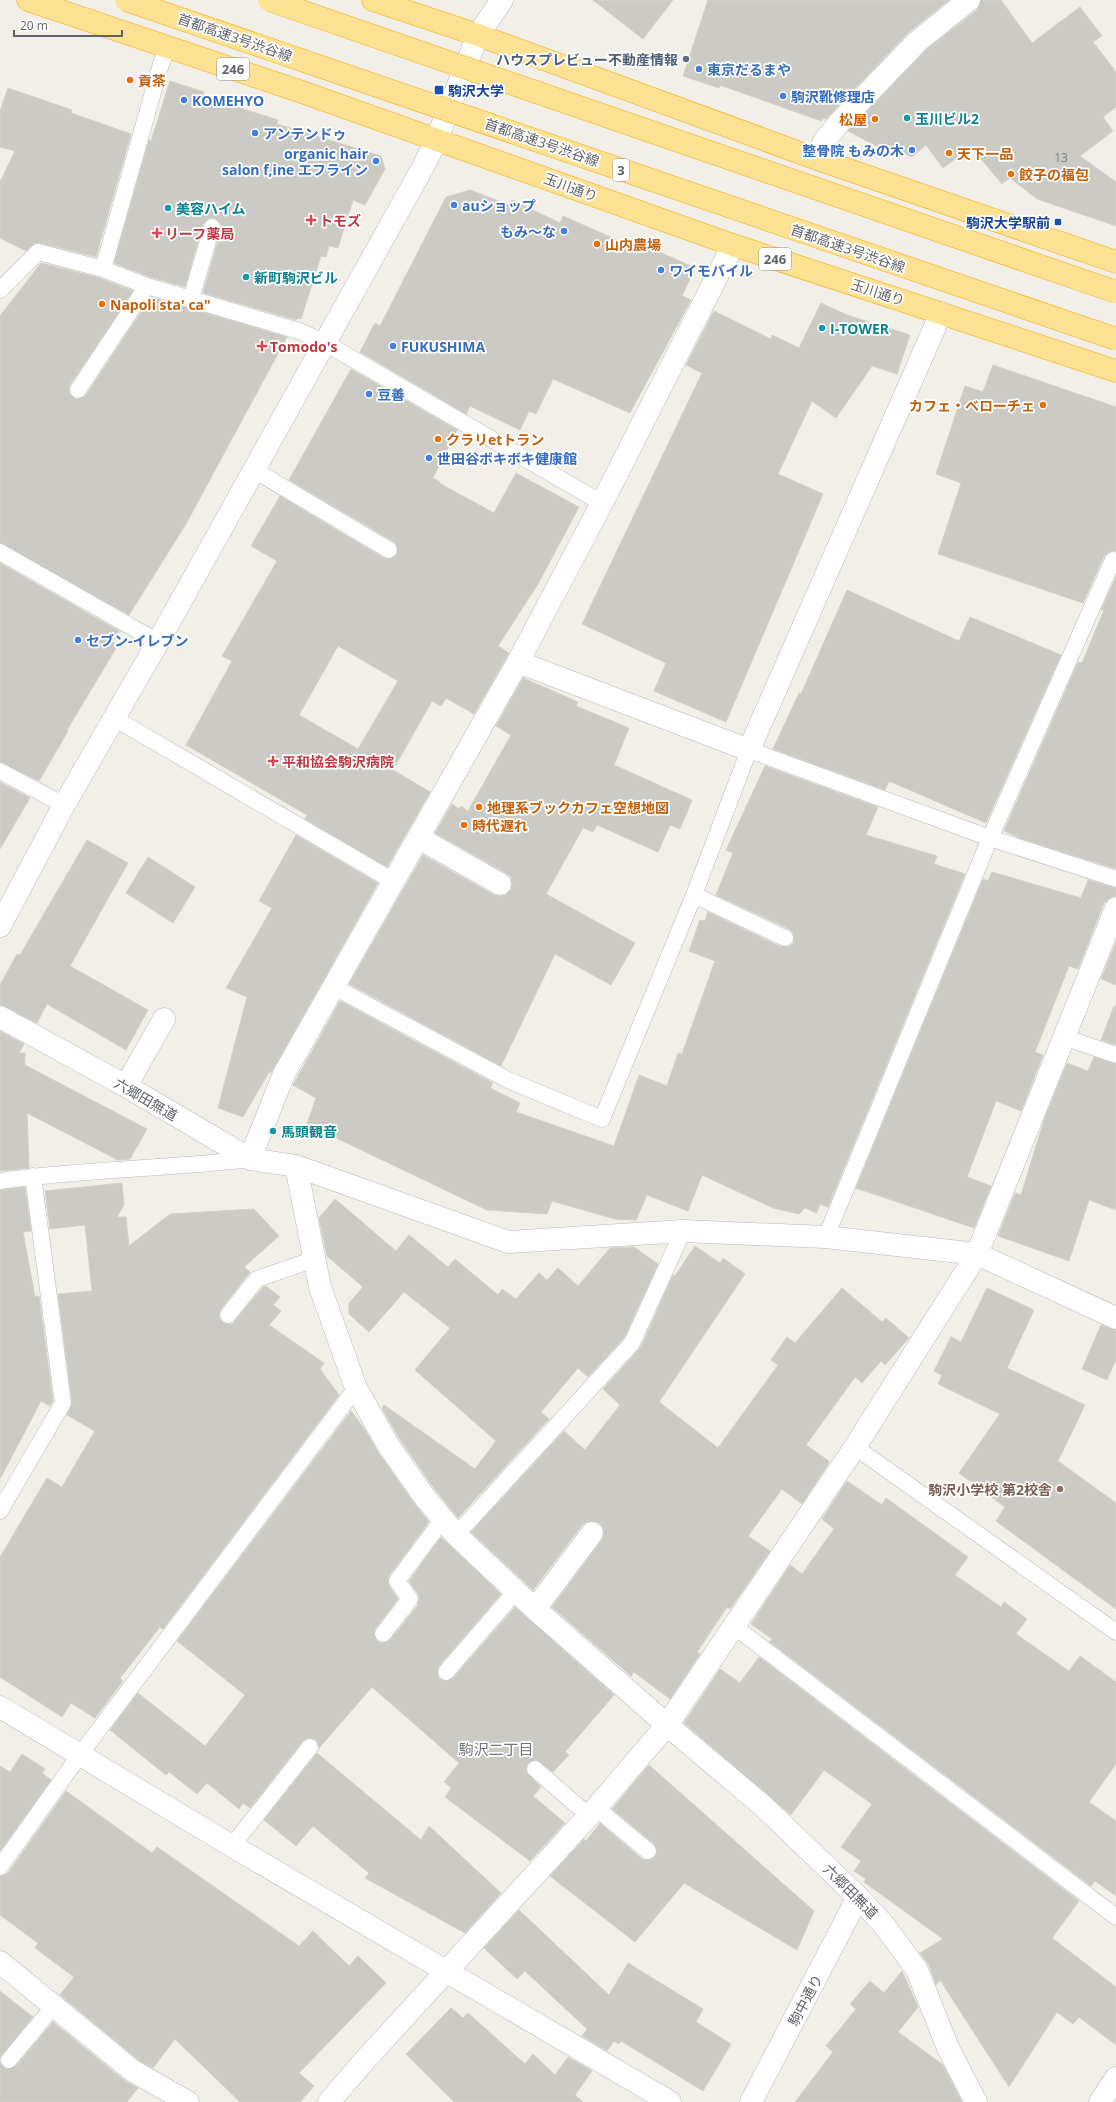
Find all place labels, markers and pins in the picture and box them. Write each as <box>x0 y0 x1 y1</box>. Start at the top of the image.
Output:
place label: ハウスプレビュー不動産情報 <box>496 50 678 69</box>
marker: ハウスプレビュー不動産情報 <box>681 54 691 64</box>
place label: 東京だるまや <box>707 60 791 79</box>
marker: 東京だるまや <box>694 64 704 74</box>
place label: 貢茶 <box>138 71 166 90</box>
marker: 貢茶 <box>125 75 135 85</box>
place label: 駒沢大学 <box>448 81 504 100</box>
marker: 駒沢大学 <box>433 84 445 96</box>
place label: 駒沢靴修理店 <box>791 87 875 106</box>
place label: KOMEHYO <box>192 91 264 110</box>
marker: 駒沢靴修理店 <box>778 91 788 101</box>
marker: KOMEHYO <box>179 95 189 105</box>
place label: 玉川ビル2 <box>915 109 979 128</box>
place label: 松屋 <box>839 110 867 129</box>
marker: 玉川ビル2 <box>902 113 912 123</box>
marker: 松屋 <box>870 114 880 124</box>
place label: アンテンドゥ <box>263 124 346 143</box>
marker: アンテンドゥ <box>250 128 260 138</box>
place label: 整骨院 もみの木 <box>802 141 904 160</box>
place label: organic hair salon f,ine エフライン <box>222 144 369 179</box>
place label: 天下一品 <box>957 144 1013 163</box>
marker: 整骨院 もみの木 <box>907 145 917 155</box>
marker: 天下一品 <box>944 148 954 158</box>
marker: organic hair salon f,ine エフライン <box>371 156 381 166</box>
place label: 餃子の福包 <box>1019 165 1089 184</box>
marker: 餃子の福包 <box>1006 169 1016 179</box>
place label: auショップ <box>462 196 536 215</box>
place label: 美容ハイム <box>176 199 245 218</box>
marker: auショップ <box>449 200 459 210</box>
marker: 美容ハイム <box>163 203 173 213</box>
place label: トモズ <box>319 211 361 230</box>
place label: 駒沢大学駅前 <box>966 213 1050 232</box>
marker: トモズ <box>306 215 316 225</box>
marker: 駒沢大学駅前 <box>1053 217 1063 227</box>
place label: もみ〜な <box>500 222 556 241</box>
place label: リーフ薬局 <box>165 224 234 243</box>
marker: もみ〜な <box>559 226 569 236</box>
marker: リーフ薬局 <box>152 228 162 238</box>
place label: 山内農場 <box>605 235 661 254</box>
marker: 山内農場 <box>592 239 602 249</box>
place label: ワイモバイル <box>669 261 753 280</box>
marker: ワイモバイル <box>656 265 666 275</box>
place label: 新町駒沢ビル <box>254 268 338 287</box>
marker: 新町駒沢ビル <box>241 272 251 282</box>
place label: Napoli sta' ca" <box>110 295 211 314</box>
marker: Napoli sta' ca" <box>97 299 107 309</box>
place label: I-TOWER <box>830 319 890 338</box>
marker: I-TOWER <box>817 323 827 333</box>
place label: Tomodo's <box>270 337 337 356</box>
place label: FUKUSHIMA <box>401 337 485 356</box>
marker: Tomodo's <box>257 341 267 351</box>
marker: FUKUSHIMA <box>388 341 398 351</box>
place label: 豆善 <box>377 385 405 404</box>
marker: 豆善 <box>364 389 374 399</box>
place label: カフェ・ベローチェ <box>909 396 1035 415</box>
marker: カフェ・ベローチェ <box>1038 400 1048 410</box>
place label: クラリetトラン <box>446 430 544 449</box>
marker: クラリetトラン <box>433 434 443 444</box>
place label: 世田谷ボキボキ健康館 <box>437 449 577 468</box>
marker: 世田谷ボキボキ健康館 <box>424 453 434 463</box>
place label: セブン-イレブン <box>86 631 189 650</box>
marker: セブン-イレブン <box>73 635 83 645</box>
place label: 平和協会駒沢病院 <box>282 752 394 771</box>
marker: 平和協会駒沢病院 <box>267 755 279 767</box>
place label: 地理系ブックカフェ空想地図 <box>487 798 669 817</box>
marker: 地理系ブックカフェ空想地図 <box>474 802 484 812</box>
place label: 時代遅れ <box>472 816 528 835</box>
marker: 時代遅れ <box>459 820 469 830</box>
place label: 馬頭観音 <box>281 1122 337 1141</box>
marker: 馬頭観音 <box>268 1126 278 1136</box>
place label: 駒沢小学校 第2校舎 <box>928 1480 1052 1499</box>
marker: 駒沢小学校 第2校舎 <box>1055 1484 1065 1494</box>

